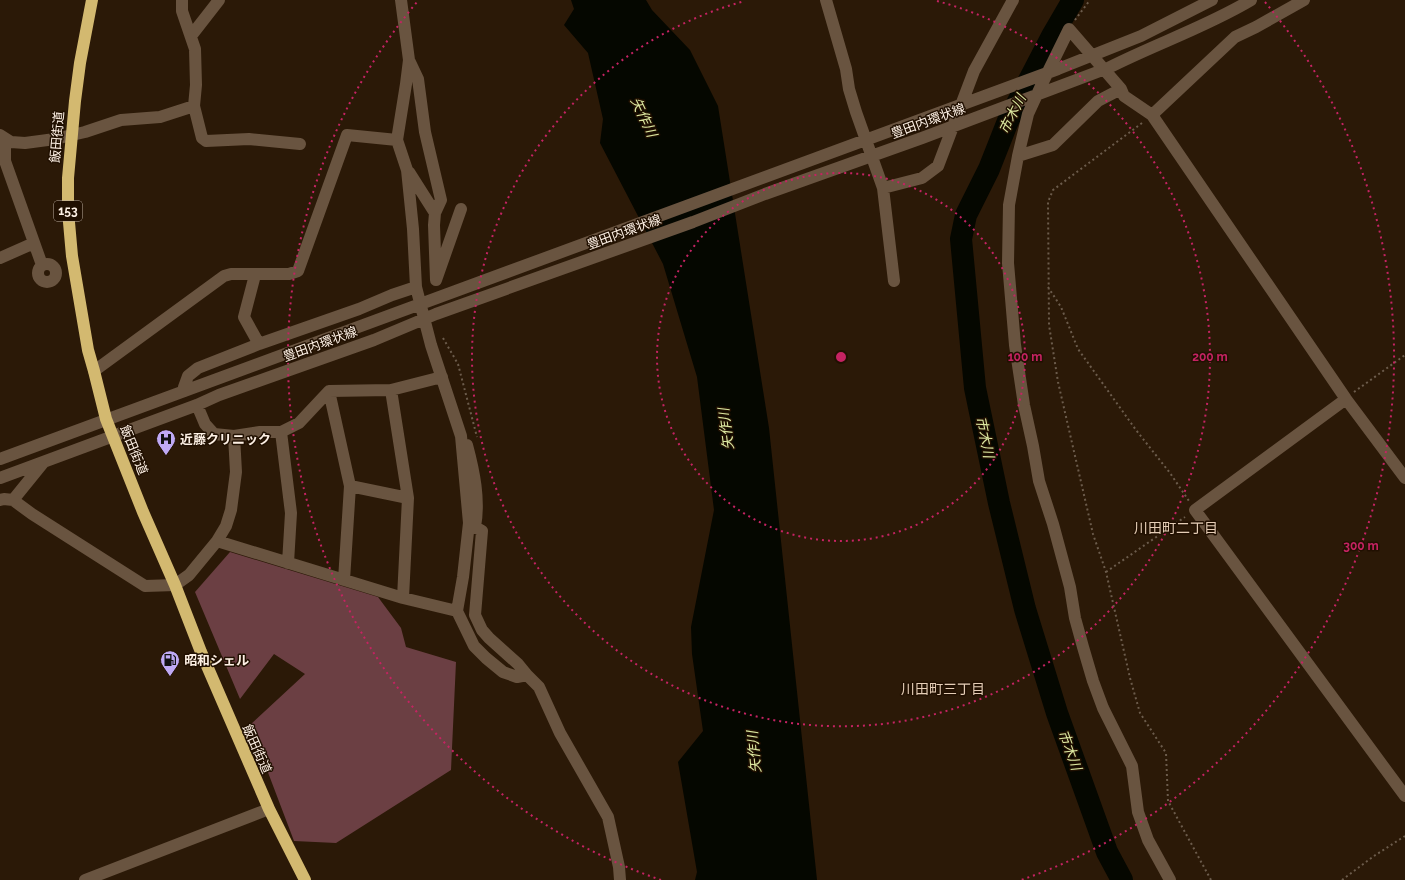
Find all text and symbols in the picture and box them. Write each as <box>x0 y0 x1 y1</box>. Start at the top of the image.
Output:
water label: 市木川 <box>995 90 1030 136</box>
water label: 矢作川 <box>628 95 661 141</box>
street label: 豊田内環状線 <box>889 101 967 141</box>
street label: 飯田街道 <box>47 110 67 164</box>
road number: 153 <box>54 201 82 221</box>
street label: 豊田内環状線 <box>585 212 663 252</box>
street label: 豊田内環状線 <box>281 324 359 364</box>
centre of rings <box>834 350 848 364</box>
text: 100 m <box>1008 350 1042 364</box>
text: 200 m <box>1192 350 1228 364</box>
water label: 矢作川 <box>715 405 736 451</box>
water label: 市木川 <box>973 415 998 461</box>
street label: 飯田街道 <box>117 423 151 477</box>
hospital icon: 近藤クリニック <box>155 428 177 456</box>
place label: 近藤クリニック <box>180 432 271 447</box>
district label: 川田町二丁目 <box>1134 520 1218 536</box>
text: 300 m <box>1343 539 1379 553</box>
fuel station icon: 昭和シェル <box>159 649 181 677</box>
place label: 昭和シェル <box>184 653 249 668</box>
district label: 川田町三丁目 <box>901 681 985 697</box>
street label: 飯田街道 <box>240 722 274 776</box>
water label: 矢作川 <box>744 728 764 774</box>
water label: 市木川 <box>1055 728 1085 774</box>

